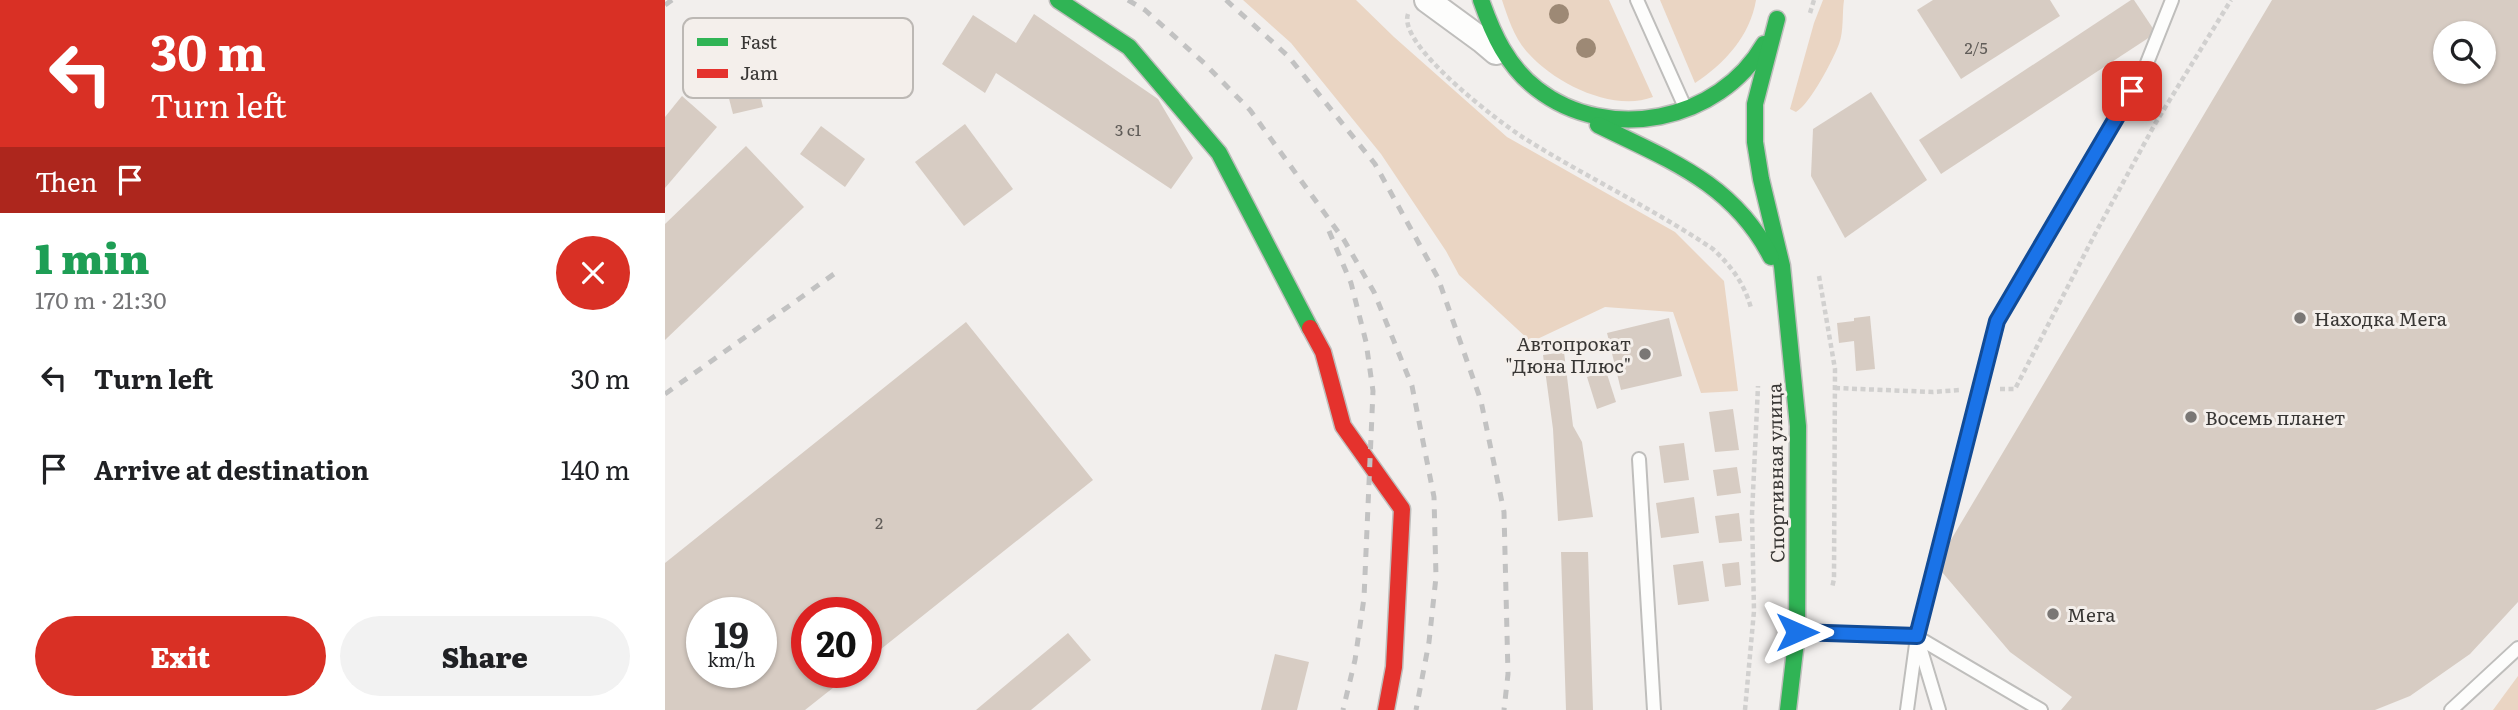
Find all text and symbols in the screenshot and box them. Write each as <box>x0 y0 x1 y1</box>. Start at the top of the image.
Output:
text: 30 m <box>150 13 266 86</box>
legend <box>683 18 913 98</box>
map controls <box>2433 21 2496 84</box>
button: search <box>2433 21 2496 84</box>
text: Fast <box>740 27 777 55</box>
icon: left <box>35 28 126 119</box>
house number: 2/5 <box>1964 35 1988 59</box>
text: Jam <box>740 58 778 86</box>
pin <box>2102 61 2162 121</box>
icon: arrive <box>2113 72 2151 110</box>
text: Turn left <box>150 80 287 128</box>
house number: 3 с1 <box>1115 117 1142 141</box>
text: Then <box>35 161 97 200</box>
icon: arrive <box>111 161 149 199</box>
text: 1 min <box>35 225 150 287</box>
button: close <box>556 236 630 310</box>
text: 170 m · 21:30 <box>35 282 167 316</box>
place label: Находка Мега <box>2314 304 2448 332</box>
marker: Находка Мега <box>2292 310 2308 326</box>
place label: Автопрокат "Дюна Плюс" <box>1505 329 1631 379</box>
marker: Автопрокат "Дюна Плюс" <box>1637 346 1653 362</box>
text: Turn left <box>94 358 213 397</box>
text: 30 m <box>570 358 630 397</box>
icon: left <box>35 359 73 397</box>
street label: Спортивная улица <box>1759 382 1791 563</box>
place label: Восемь планет <box>2205 403 2345 431</box>
marker: Восемь планет <box>2183 409 2199 425</box>
text: Arrive at destination <box>94 449 369 488</box>
text: 140 m <box>561 449 630 488</box>
icon: arrive <box>35 450 73 488</box>
house number: 2 <box>875 510 883 534</box>
position arrow <box>1760 595 1834 669</box>
speed limit sign: 20 <box>791 597 882 688</box>
place label: Мега <box>2067 600 2116 628</box>
marker: Мега <box>2045 606 2061 622</box>
text: 19 <box>714 607 749 659</box>
button: Exit <box>35 616 326 696</box>
button: Share <box>340 616 630 696</box>
text: km/h <box>708 646 755 673</box>

